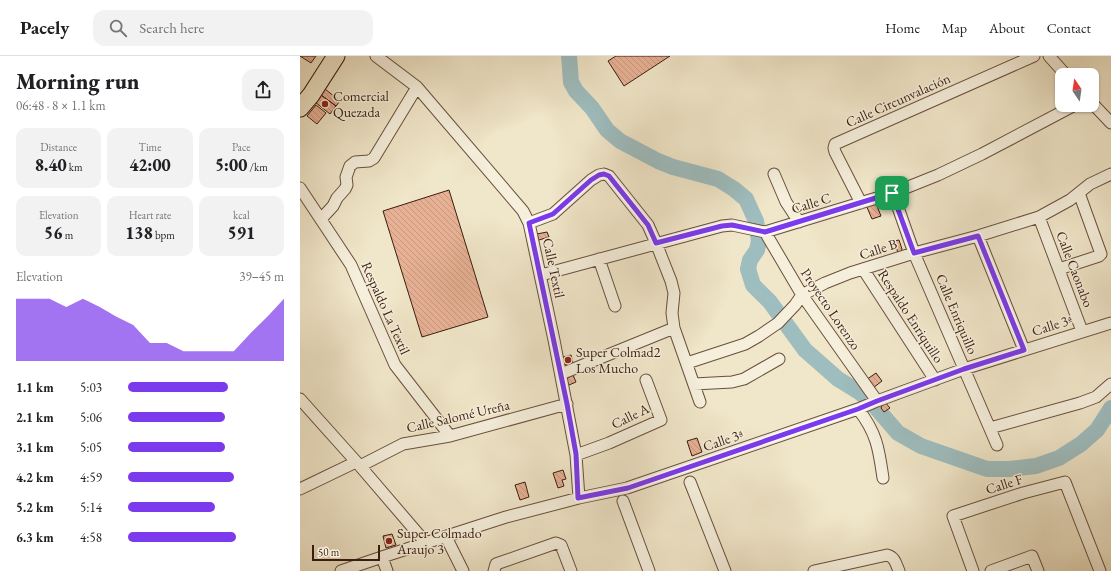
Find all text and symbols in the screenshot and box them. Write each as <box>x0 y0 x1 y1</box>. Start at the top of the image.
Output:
search box <box>93 10 373 46</box>
text: Pacely <box>20 15 69 40</box>
icon: search <box>107 17 129 39</box>
text: Search here <box>139 18 204 37</box>
text: Home <box>885 19 920 37</box>
text: Map <box>942 19 967 37</box>
text: About <box>989 19 1025 37</box>
text: Contact <box>1047 19 1091 37</box>
text: Morning run <box>16 67 140 96</box>
north arrow <box>1055 68 1099 112</box>
map controls <box>1055 68 1099 112</box>
button: share <box>242 69 284 111</box>
street label: Calle Circunvalación <box>843 69 954 131</box>
place label: Comercial Quezada <box>333 87 390 121</box>
text: 06:48 · 8 × 1.1 km <box>16 97 106 114</box>
marker: Comercial Quezada <box>320 99 330 109</box>
text: Distance <box>40 140 77 154</box>
text: Time <box>139 140 161 154</box>
text: Pace <box>232 140 251 154</box>
text: 8.40 <box>35 154 67 176</box>
text: 42:00 <box>129 154 171 176</box>
text: 5:00 <box>215 154 247 176</box>
text: km <box>67 160 83 174</box>
text: /km <box>247 160 268 174</box>
pin <box>875 176 909 210</box>
icon: arrive <box>881 182 903 204</box>
street label: Calle C <box>789 188 833 218</box>
text: Elevation <box>39 208 78 222</box>
text: Heart rate <box>129 208 171 222</box>
text: kcal <box>233 208 250 222</box>
text: 56 <box>44 222 62 244</box>
text: 138 <box>125 222 153 244</box>
text: 591 <box>228 222 255 244</box>
text: m <box>62 228 73 242</box>
text: bpm <box>153 228 175 242</box>
street label: Calle Caonabo <box>1052 228 1098 310</box>
street label: Calle B <box>857 234 899 264</box>
street label: Calle Textil <box>539 236 569 300</box>
street label: Respaldo La Textil <box>358 259 415 358</box>
street label: Proyecto Lorenzo <box>797 265 865 353</box>
street label: Respaldo Enriquillo <box>874 266 948 366</box>
text: Elevation <box>16 268 63 285</box>
text: 39–45 m <box>239 268 284 285</box>
street label: Calle Enriquillo <box>932 271 982 357</box>
street label: Calle 3ª <box>1029 310 1075 340</box>
place label: Super Colmad2 Los Mucho <box>576 343 661 377</box>
marker: Super Colmad2 Los Mucho <box>563 355 573 365</box>
text: 1.1 km <box>16 379 54 396</box>
text: 5:03 <box>80 379 102 396</box>
street label: Calle Salomé Ureña <box>405 395 512 437</box>
street label: Calle A <box>608 399 652 433</box>
text: 2.1 km <box>16 409 54 426</box>
text: 5:06 <box>80 409 102 426</box>
street label: Calle 3ª <box>700 425 746 455</box>
text: 3.1 km <box>16 439 54 456</box>
text: 5:05 <box>80 439 102 456</box>
text: 4.2 km <box>16 469 54 486</box>
text: 4:59 <box>80 469 102 486</box>
street label: Calle F <box>983 470 1025 498</box>
text: 5.2 km <box>16 499 54 516</box>
text: 5:14 <box>80 499 102 516</box>
place label: Super Colmado Araujo 3 <box>396 524 482 558</box>
text: 6.3 km <box>16 529 54 546</box>
text: 4:58 <box>80 529 102 546</box>
marker: Super Colmado Araujo 3 <box>384 536 394 546</box>
scale bar <box>312 543 380 562</box>
text: 50 m <box>318 545 339 559</box>

